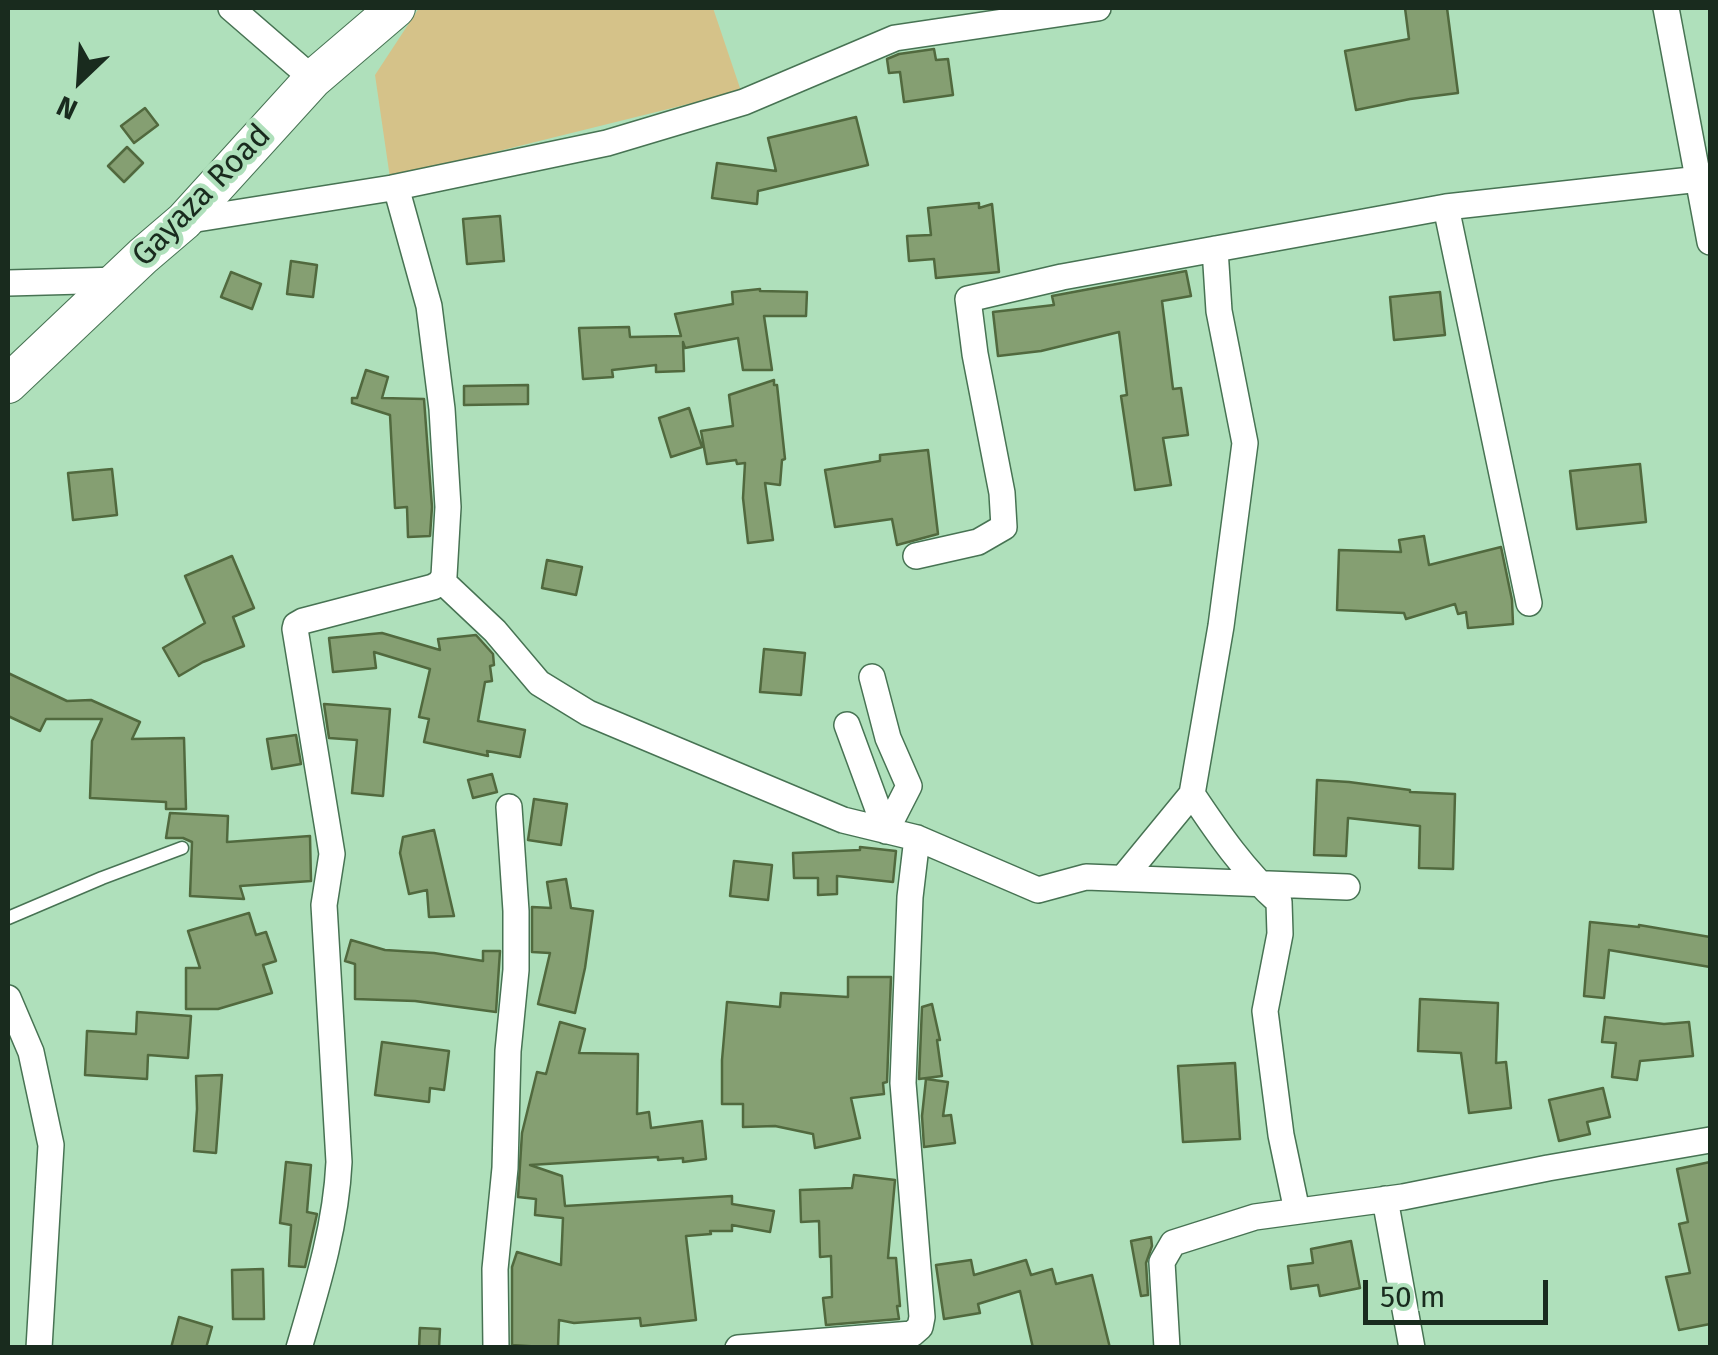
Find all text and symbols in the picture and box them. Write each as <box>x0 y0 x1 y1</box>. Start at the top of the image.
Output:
north arrow <box>30 30 130 130</box>
text: N <box>52 89 83 127</box>
street label: Gayaza Road <box>125 117 279 275</box>
scale bar <box>1368 1260 1553 1322</box>
text: 50 m <box>1380 1279 1445 1315</box>

